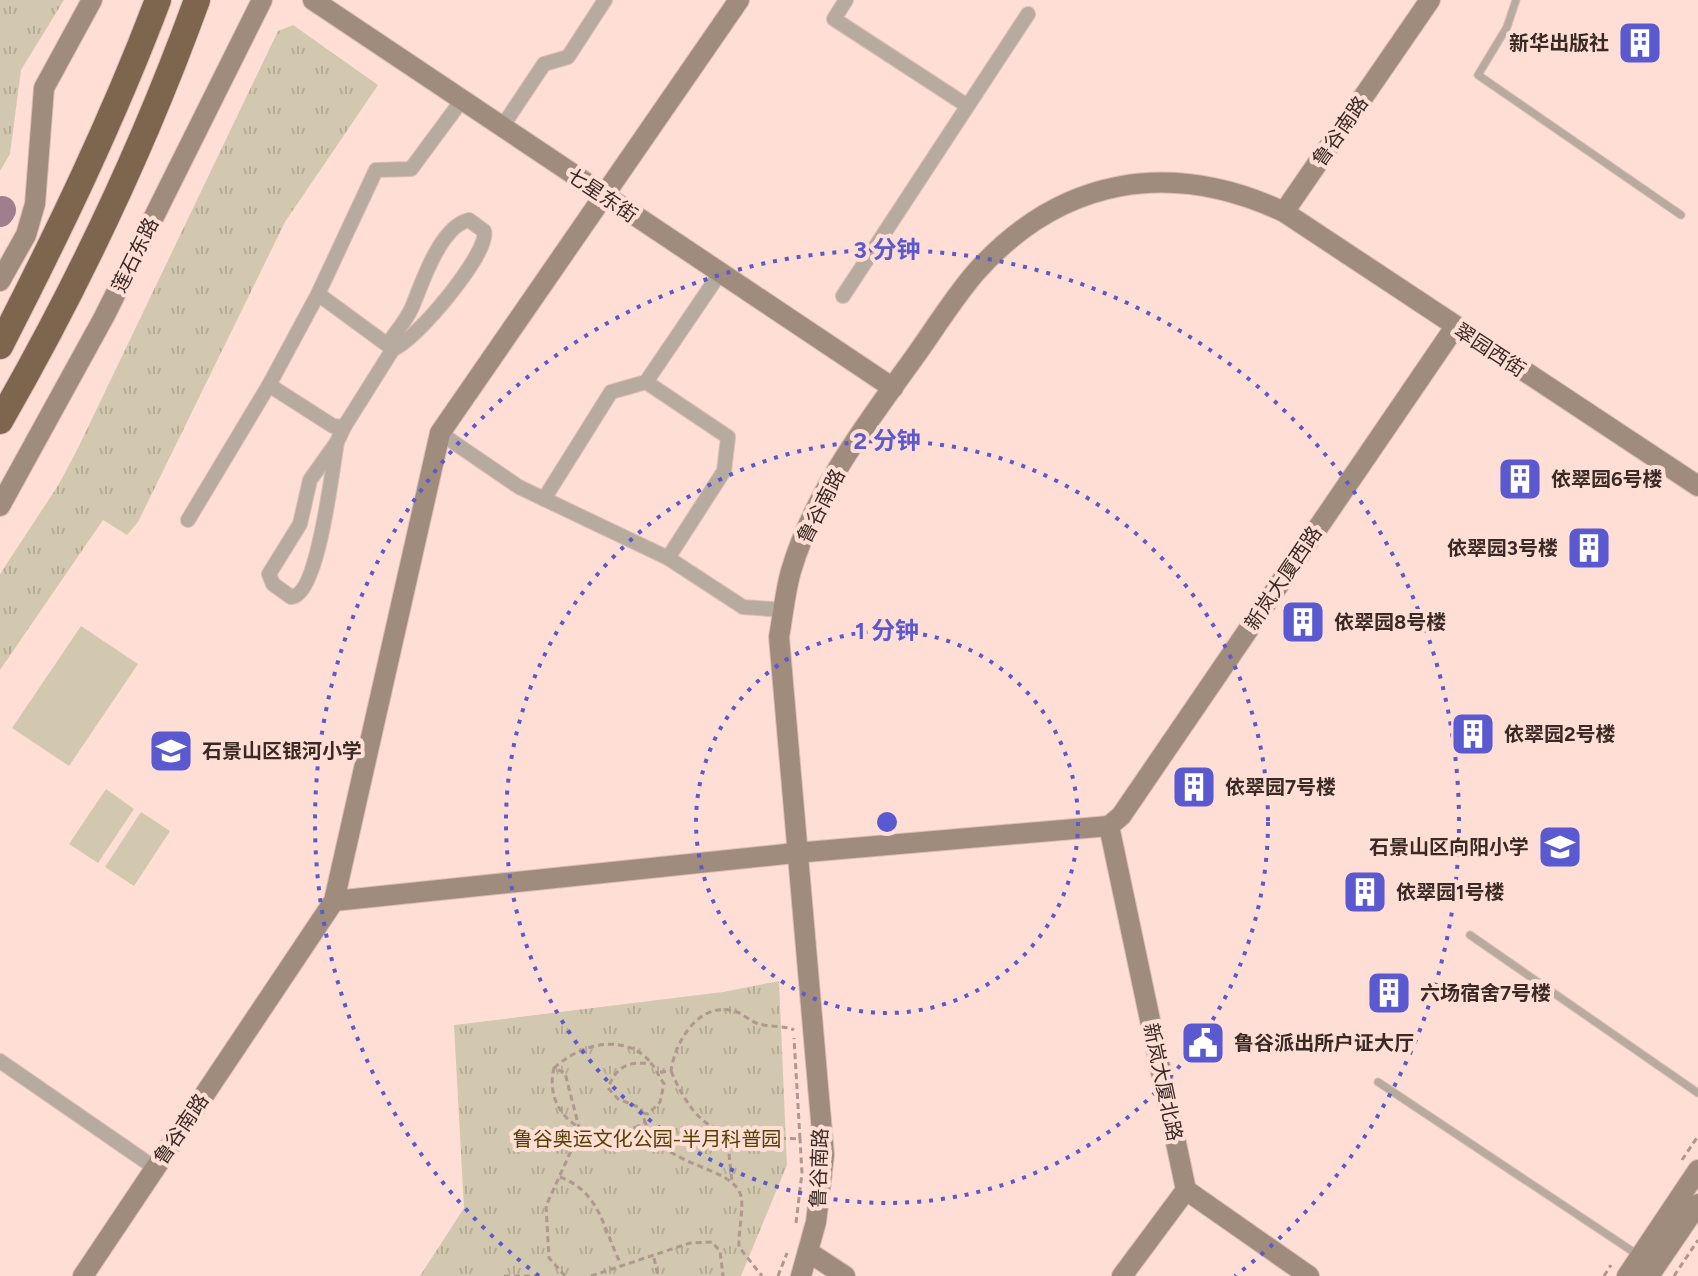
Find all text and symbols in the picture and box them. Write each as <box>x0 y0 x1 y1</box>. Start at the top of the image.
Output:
building icon: 新华出版社 <box>1616 19 1664 67</box>
place label: 新华出版社 <box>1509 31 1609 55</box>
street label: 鲁谷南路 <box>1307 91 1373 171</box>
street label: 七星东街 <box>562 163 642 227</box>
street label: 莲石东路 <box>107 214 163 296</box>
text: 3 分钟 <box>853 235 921 264</box>
street label: 翠园西街 <box>1450 318 1530 382</box>
text: 2 分钟 <box>853 426 921 455</box>
building icon: 依翠园6号楼 <box>1496 455 1544 503</box>
street label: 鲁谷南路 <box>792 465 850 547</box>
place label: 依翠园6号楼 <box>1551 467 1663 491</box>
street label: 新岚大厦西路 <box>1239 522 1327 634</box>
building icon: 依翠园3号楼 <box>1565 524 1613 572</box>
place label: 依翠园3号楼 <box>1447 536 1558 560</box>
building icon: 依翠园8号楼 <box>1279 598 1327 646</box>
place label: 依翠园8号楼 <box>1334 610 1446 634</box>
text: 1 分钟 <box>855 616 919 645</box>
building icon: 依翠园2号楼 <box>1449 710 1497 758</box>
place label: 依翠园2号楼 <box>1504 722 1616 746</box>
school or university icon: 石景山区银河小学 <box>147 727 195 775</box>
place label: 石景山区银河小学 <box>202 739 362 763</box>
building icon: 依翠园7号楼 <box>1170 763 1218 811</box>
place label: 依翠园7号楼 <box>1225 775 1336 799</box>
centre of rings <box>873 808 901 836</box>
school or university icon: 石景山区向阳小学 <box>1536 823 1584 871</box>
place label: 石景山区向阳小学 <box>1369 835 1529 859</box>
building icon: 依翠园1号楼 <box>1341 868 1389 916</box>
place label: 依翠园1号楼 <box>1396 880 1504 904</box>
building icon: 六场宿舍7号楼 <box>1365 969 1413 1017</box>
place label: 六场宿舍7号楼 <box>1420 981 1551 1005</box>
public building icon: 鲁谷派出所户证大厅 <box>1179 1019 1227 1067</box>
street label: 新岚大厦北路 <box>1139 1021 1187 1143</box>
place label: 鲁谷派出所户证大厅 <box>1234 1031 1414 1055</box>
street label: 鲁谷南路 <box>149 1089 213 1169</box>
park label: 鲁谷奥运文化公园-半月科普园 <box>513 1127 781 1151</box>
street label: 鲁谷南路 <box>806 1128 832 1208</box>

